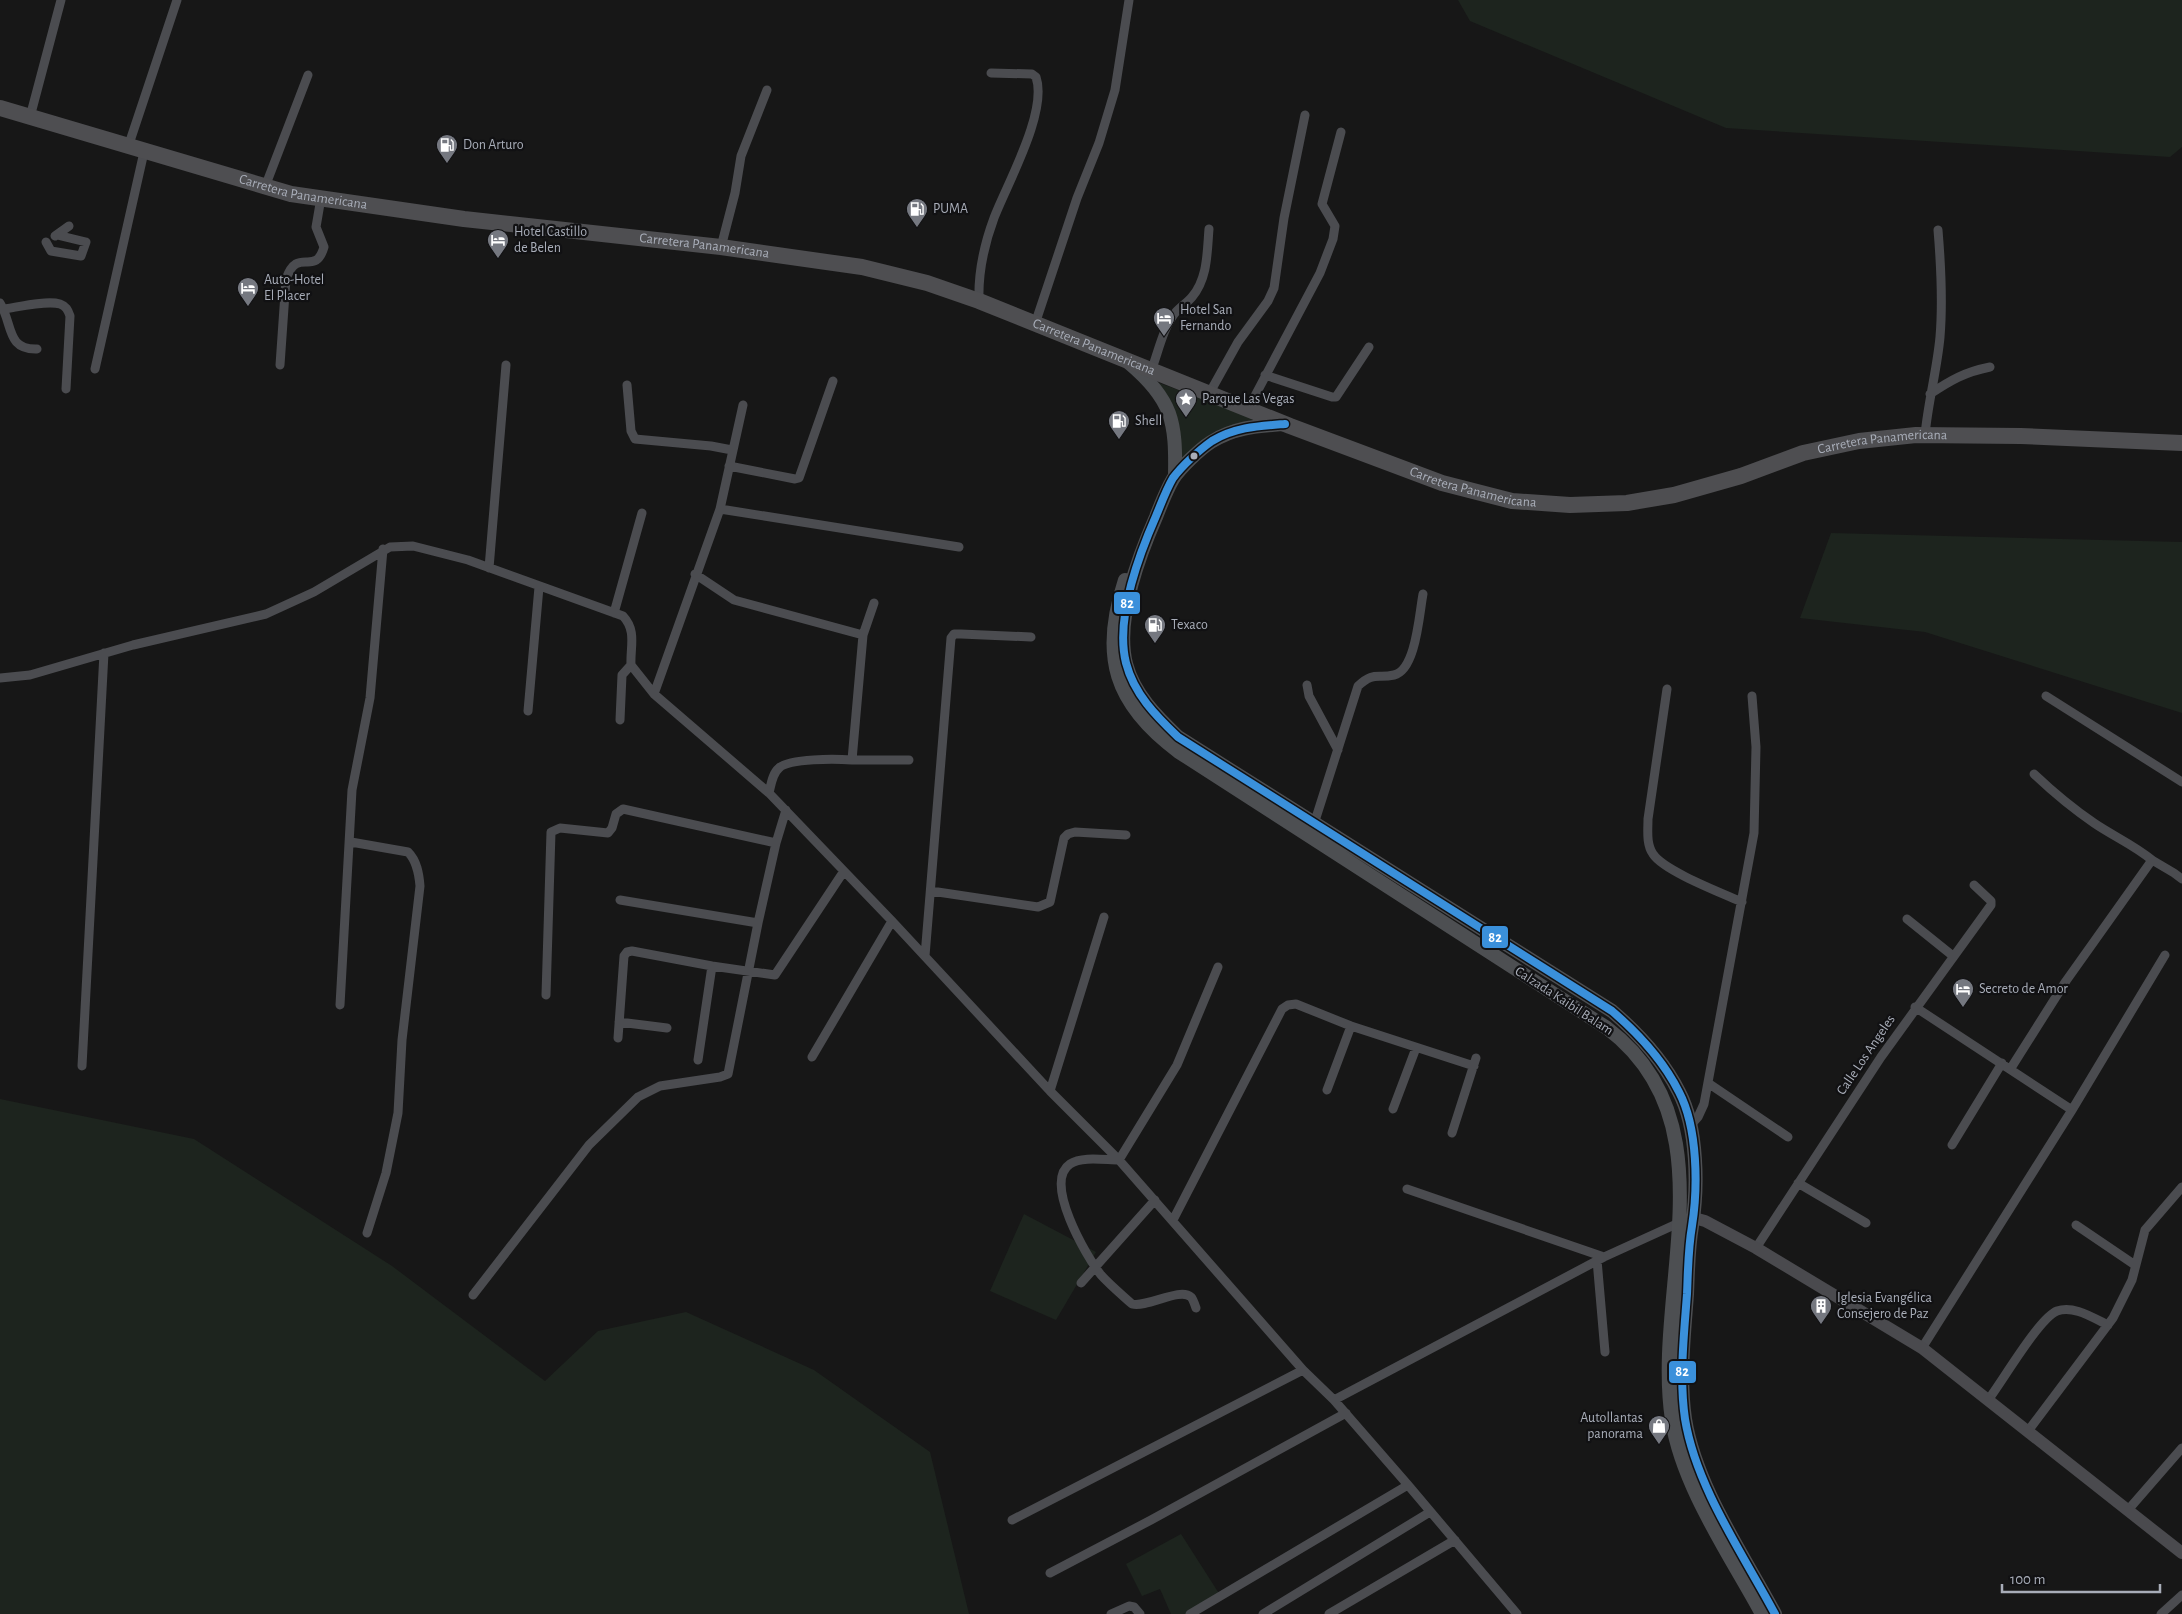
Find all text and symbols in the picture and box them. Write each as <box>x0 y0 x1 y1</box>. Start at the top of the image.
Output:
fuel station icon: Don Arturo <box>435 133 459 164</box>
place label: Don Arturo <box>463 138 524 152</box>
street label: Carretera Panamericana <box>237 172 369 212</box>
fuel station icon: PUMA <box>905 197 929 228</box>
place label: PUMA <box>933 202 968 216</box>
place label: Hotel Castillo de Belen <box>514 225 587 255</box>
hotel icon: Hotel Castillo de Belen <box>486 228 510 259</box>
street label: Carretera Panamericana <box>639 231 771 261</box>
place label: Auto-Hotel El Placer <box>264 273 324 303</box>
hotel icon: Auto-Hotel El Placer <box>236 276 260 307</box>
place label: Hotel San Fernando <box>1180 303 1233 333</box>
hotel icon: Hotel San Fernando <box>1152 306 1176 337</box>
street label: Carretera Panamericana <box>1031 316 1158 378</box>
place icon: Parque Las Vegas <box>1174 387 1198 418</box>
place label: Parque Las Vegas <box>1202 392 1294 406</box>
fuel station icon: Shell <box>1107 409 1131 440</box>
place label: Shell <box>1135 414 1162 428</box>
street label: Carretera Panamericana <box>1816 428 1948 457</box>
unlabelled marker <box>1189 451 1199 461</box>
street label: Carretera Panamericana <box>1408 464 1537 510</box>
line badge: 82 <box>1113 591 1141 615</box>
text: 82 <box>1120 597 1134 611</box>
fuel station icon: Texaco <box>1143 613 1167 644</box>
place label: Texaco <box>1171 618 1208 632</box>
line badge: 82 <box>1481 925 1509 949</box>
text: 82 <box>1488 931 1502 945</box>
street label: Calzada Kaibil Balam <box>1512 964 1616 1038</box>
hotel icon: Secreto de Amor <box>1951 977 1975 1008</box>
place label: Secreto de Amor <box>1979 982 2068 996</box>
street label: Calle Los Angeles <box>1834 1013 1898 1097</box>
place label: Iglesia Evangélica Consejero de Paz <box>1837 1291 1932 1321</box>
building icon: Iglesia Evangélica Consejero de Paz <box>1809 1294 1833 1325</box>
line badge: 82 <box>1668 1360 1697 1384</box>
text: 82 <box>1675 1365 1689 1379</box>
place label: Autollantas panorama <box>1580 1411 1644 1441</box>
shop icon: Autollantas panorama <box>1647 1414 1671 1445</box>
scale bar <box>2002 1562 2160 1594</box>
text: 100 m <box>2010 1572 2045 1587</box>

